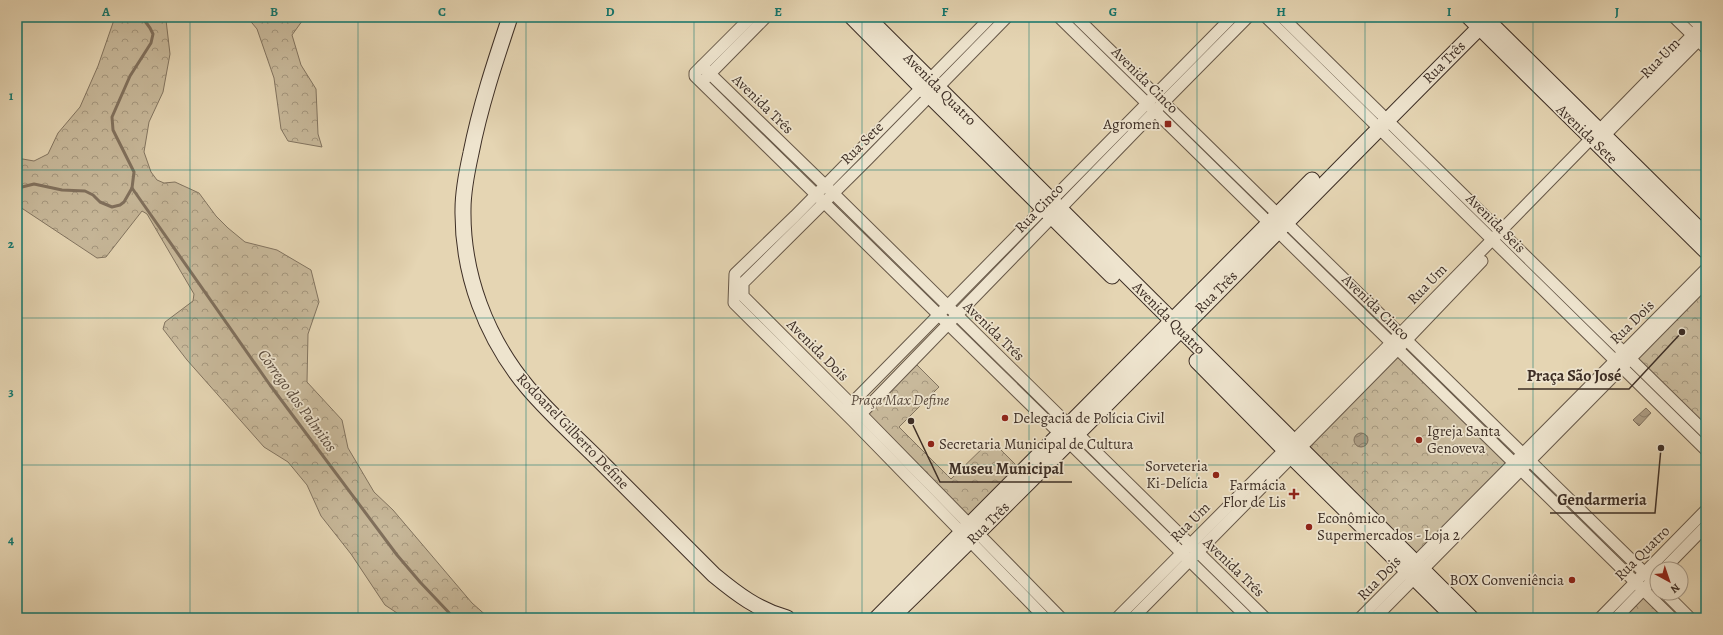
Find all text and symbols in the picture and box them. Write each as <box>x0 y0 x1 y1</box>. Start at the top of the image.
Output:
text: A <box>101 3 111 20</box>
text: B <box>270 3 278 20</box>
text: C <box>438 3 446 20</box>
text: D <box>605 3 615 20</box>
text: E <box>774 3 782 20</box>
text: F <box>942 3 949 20</box>
text: G <box>1109 3 1117 20</box>
text: H <box>1276 3 1286 20</box>
text: I <box>1447 3 1452 20</box>
text: J <box>1615 3 1619 20</box>
street label: Rua Um <box>1636 33 1685 83</box>
street label: Rua Três <box>1418 36 1470 88</box>
street label: Avenida Cinco <box>1106 41 1183 118</box>
street label: Avenida Quatro <box>898 47 981 130</box>
street label: Avenida Três <box>727 69 798 138</box>
text: 1 <box>9 87 14 104</box>
street label: Avenida Sete <box>1551 99 1622 169</box>
place label: Agromen <box>1102 114 1160 134</box>
street label: Rua Sete <box>836 117 888 169</box>
marker: Agromen <box>1163 119 1173 129</box>
street label: Rua Cinco <box>1010 179 1068 237</box>
street label: Avenida Seis <box>1461 188 1530 257</box>
text: 2 <box>8 235 15 252</box>
street label: Rua Um <box>1403 259 1452 309</box>
street label: Rua Três <box>1190 266 1242 318</box>
street label: Avenida Cinco <box>1337 269 1414 344</box>
street label: Avenida Quatro <box>1127 276 1210 359</box>
street label: Rua Dois <box>1605 295 1659 349</box>
street label: Avenida Três <box>958 296 1029 365</box>
street label: Avenida Dois <box>782 314 853 385</box>
water label: Córrego dos Palmitos <box>252 345 342 457</box>
callout: Praça São José <box>1518 361 1629 389</box>
text: Praça São José <box>1527 365 1621 387</box>
street label: Rodoanel Gilberto Define <box>512 369 634 494</box>
text: 3 <box>8 383 14 400</box>
park label: Praça Max Define <box>851 390 950 410</box>
place label: Delegacia de Polícia Civil <box>1013 408 1165 428</box>
marker: Delegacia de Polícia Civil <box>1000 413 1010 423</box>
place label: Igreja Santa Genoveva <box>1427 421 1500 458</box>
place label: Secretaria Municipal de Cultura <box>939 434 1134 454</box>
marker: Igreja Santa Genoveva <box>1414 435 1424 445</box>
marker: Secretaria Municipal de Cultura <box>926 439 936 449</box>
callout: Museu Municipal <box>940 454 1072 482</box>
place label: Sorveteria Ki-Delícia <box>1145 456 1208 493</box>
text: Museu Municipal <box>948 458 1064 480</box>
marker: Sorveteria Ki-Delícia <box>1211 470 1221 480</box>
place label: Farmácia Flor de Lis <box>1223 475 1286 512</box>
callout: Gendarmeria <box>1550 485 1655 513</box>
marker: Farmácia Flor de Lis <box>1289 489 1299 499</box>
text: Gendarmeria <box>1557 489 1647 511</box>
street label: Rua Três <box>962 497 1014 549</box>
street label: Rua Um <box>1166 497 1215 546</box>
place label: Econômico Supermercados - Loja 2 <box>1317 508 1460 545</box>
street label: Rua Quatro <box>1610 521 1674 585</box>
marker: Econômico Supermercados - Loja 2 <box>1304 522 1314 532</box>
text: 4 <box>8 531 14 548</box>
street label: Avenida Três <box>1198 532 1269 601</box>
street label: Rua Dois <box>1353 551 1405 605</box>
north arrow <box>1649 561 1689 601</box>
place label: BOX Conveniência <box>1450 570 1564 590</box>
marker: BOX Conveniência <box>1567 575 1577 585</box>
text: N <box>1667 580 1683 597</box>

